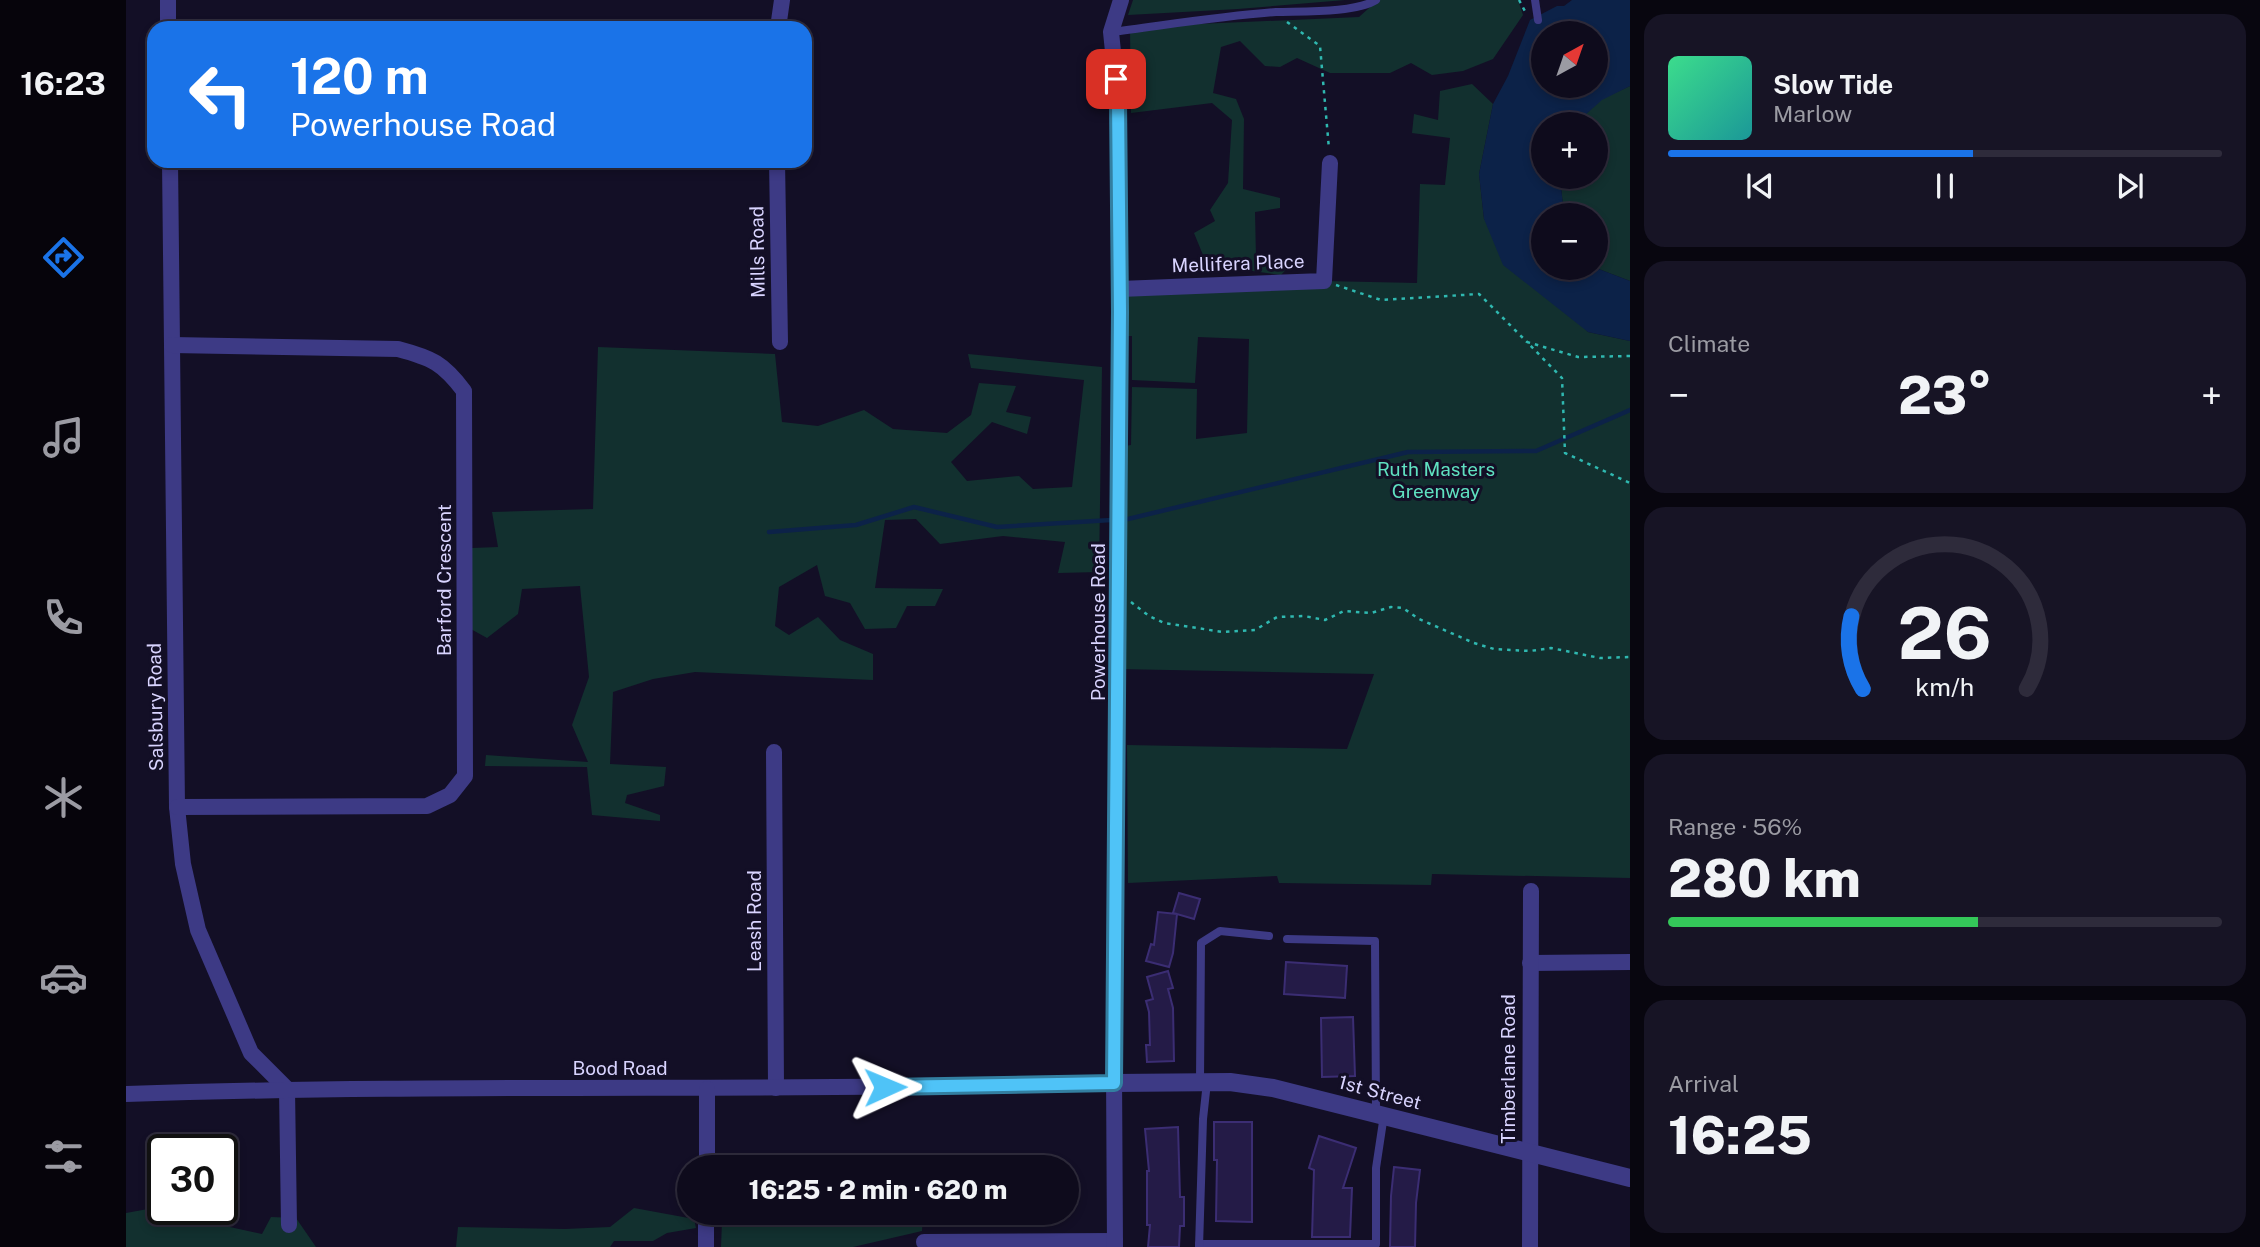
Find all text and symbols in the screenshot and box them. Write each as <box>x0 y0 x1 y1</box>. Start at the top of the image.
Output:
north arrow <box>1531 21 1608 98</box>
map controls <box>1531 21 1608 280</box>
text: 120 m <box>290 47 429 105</box>
icon: left <box>175 49 266 140</box>
pin <box>1086 49 1146 109</box>
icon: arrive <box>1097 60 1135 98</box>
text: 16:23 <box>20 65 106 102</box>
text: Slow Tide <box>1773 69 1893 100</box>
text: Marlow <box>1773 100 1852 127</box>
text: Powerhouse Road <box>290 106 556 143</box>
button: + <box>1531 112 1608 189</box>
icon: previous <box>1741 167 1779 205</box>
icon: pause <box>1926 167 1964 205</box>
icon: next <box>2111 167 2149 205</box>
button: − <box>1531 203 1608 280</box>
street label: Mills Road <box>745 206 769 298</box>
icon: directions <box>39 233 88 282</box>
street label: Mellifera Place <box>1171 250 1305 276</box>
text: Climate <box>1668 330 1750 357</box>
text: 23° <box>1898 365 1992 426</box>
text: − <box>1668 373 1689 418</box>
text: + <box>2201 373 2222 418</box>
icon: music <box>39 413 88 462</box>
park label: Ruth Masters Greenway <box>1377 458 1495 502</box>
street label: Barford Crescent <box>433 504 455 656</box>
street label: Powerhouse Road <box>1087 543 1109 701</box>
text: 26 <box>1898 591 1992 676</box>
icon: phone <box>39 593 88 642</box>
street label: Salsbury Road <box>143 643 167 771</box>
text: km/h <box>1916 672 1974 702</box>
icon: climate <box>39 773 88 822</box>
text: Range · 56% <box>1668 813 1802 840</box>
text: 280 km <box>1668 848 1861 909</box>
street label: Leash Road <box>743 870 765 972</box>
icon: car <box>39 953 88 1002</box>
street label: Timberlane Road <box>1497 994 1519 1144</box>
position arrow <box>848 1050 922 1124</box>
street label: Bood Road <box>572 1057 668 1079</box>
street label: 1st Street <box>1336 1070 1424 1114</box>
text: Arrival <box>1668 1070 1739 1097</box>
text: 16:25 <box>1668 1105 1812 1166</box>
icon: filters <box>39 1132 88 1181</box>
speed limit sign: 30 <box>147 1134 238 1225</box>
text: 16:25 · 2 min · 620 m <box>749 1174 1007 1205</box>

